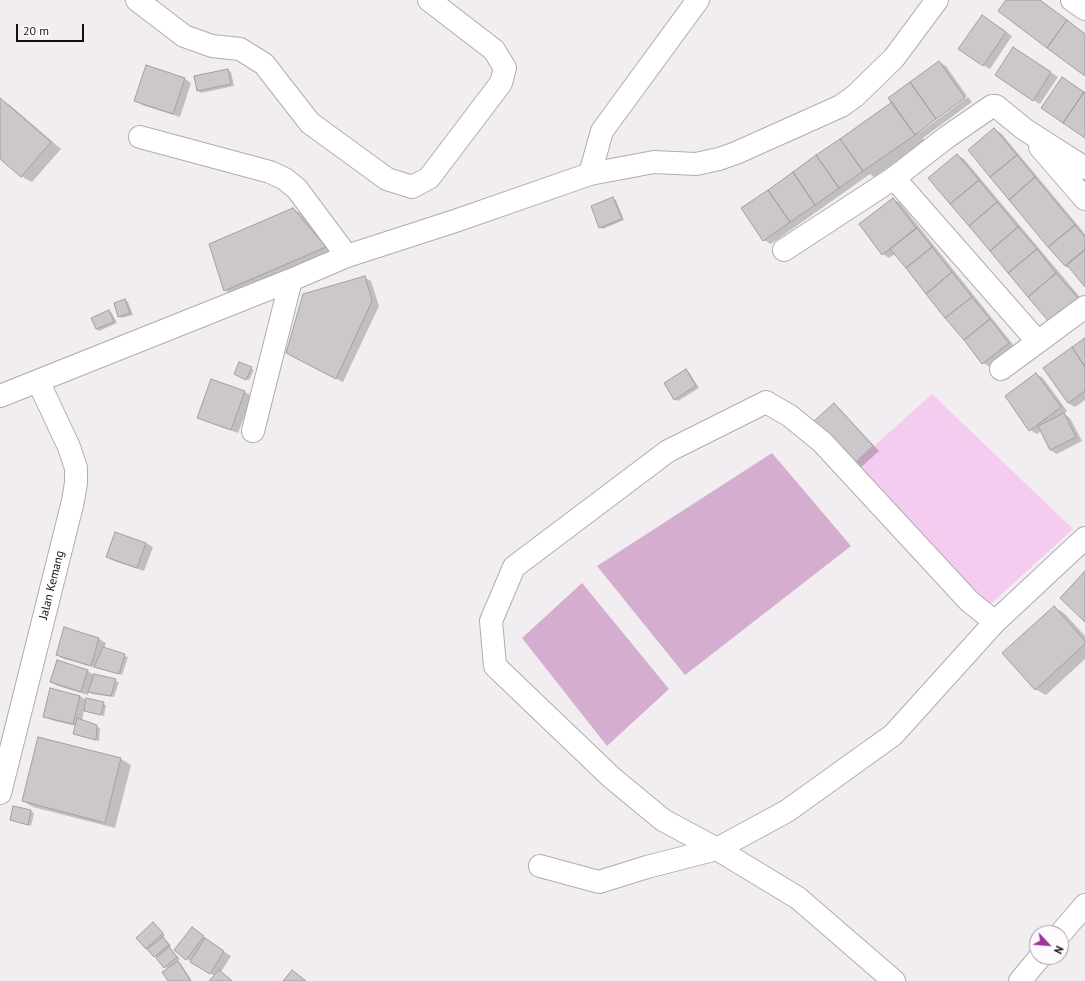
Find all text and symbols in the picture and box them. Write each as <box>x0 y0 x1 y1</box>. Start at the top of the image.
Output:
scale bar <box>18 16 86 42</box>
text: 20 m <box>23 23 49 38</box>
street label: Jalan Kemang <box>37 549 67 621</box>
north arrow <box>1029 925 1069 965</box>
text: N <box>1051 943 1067 956</box>

